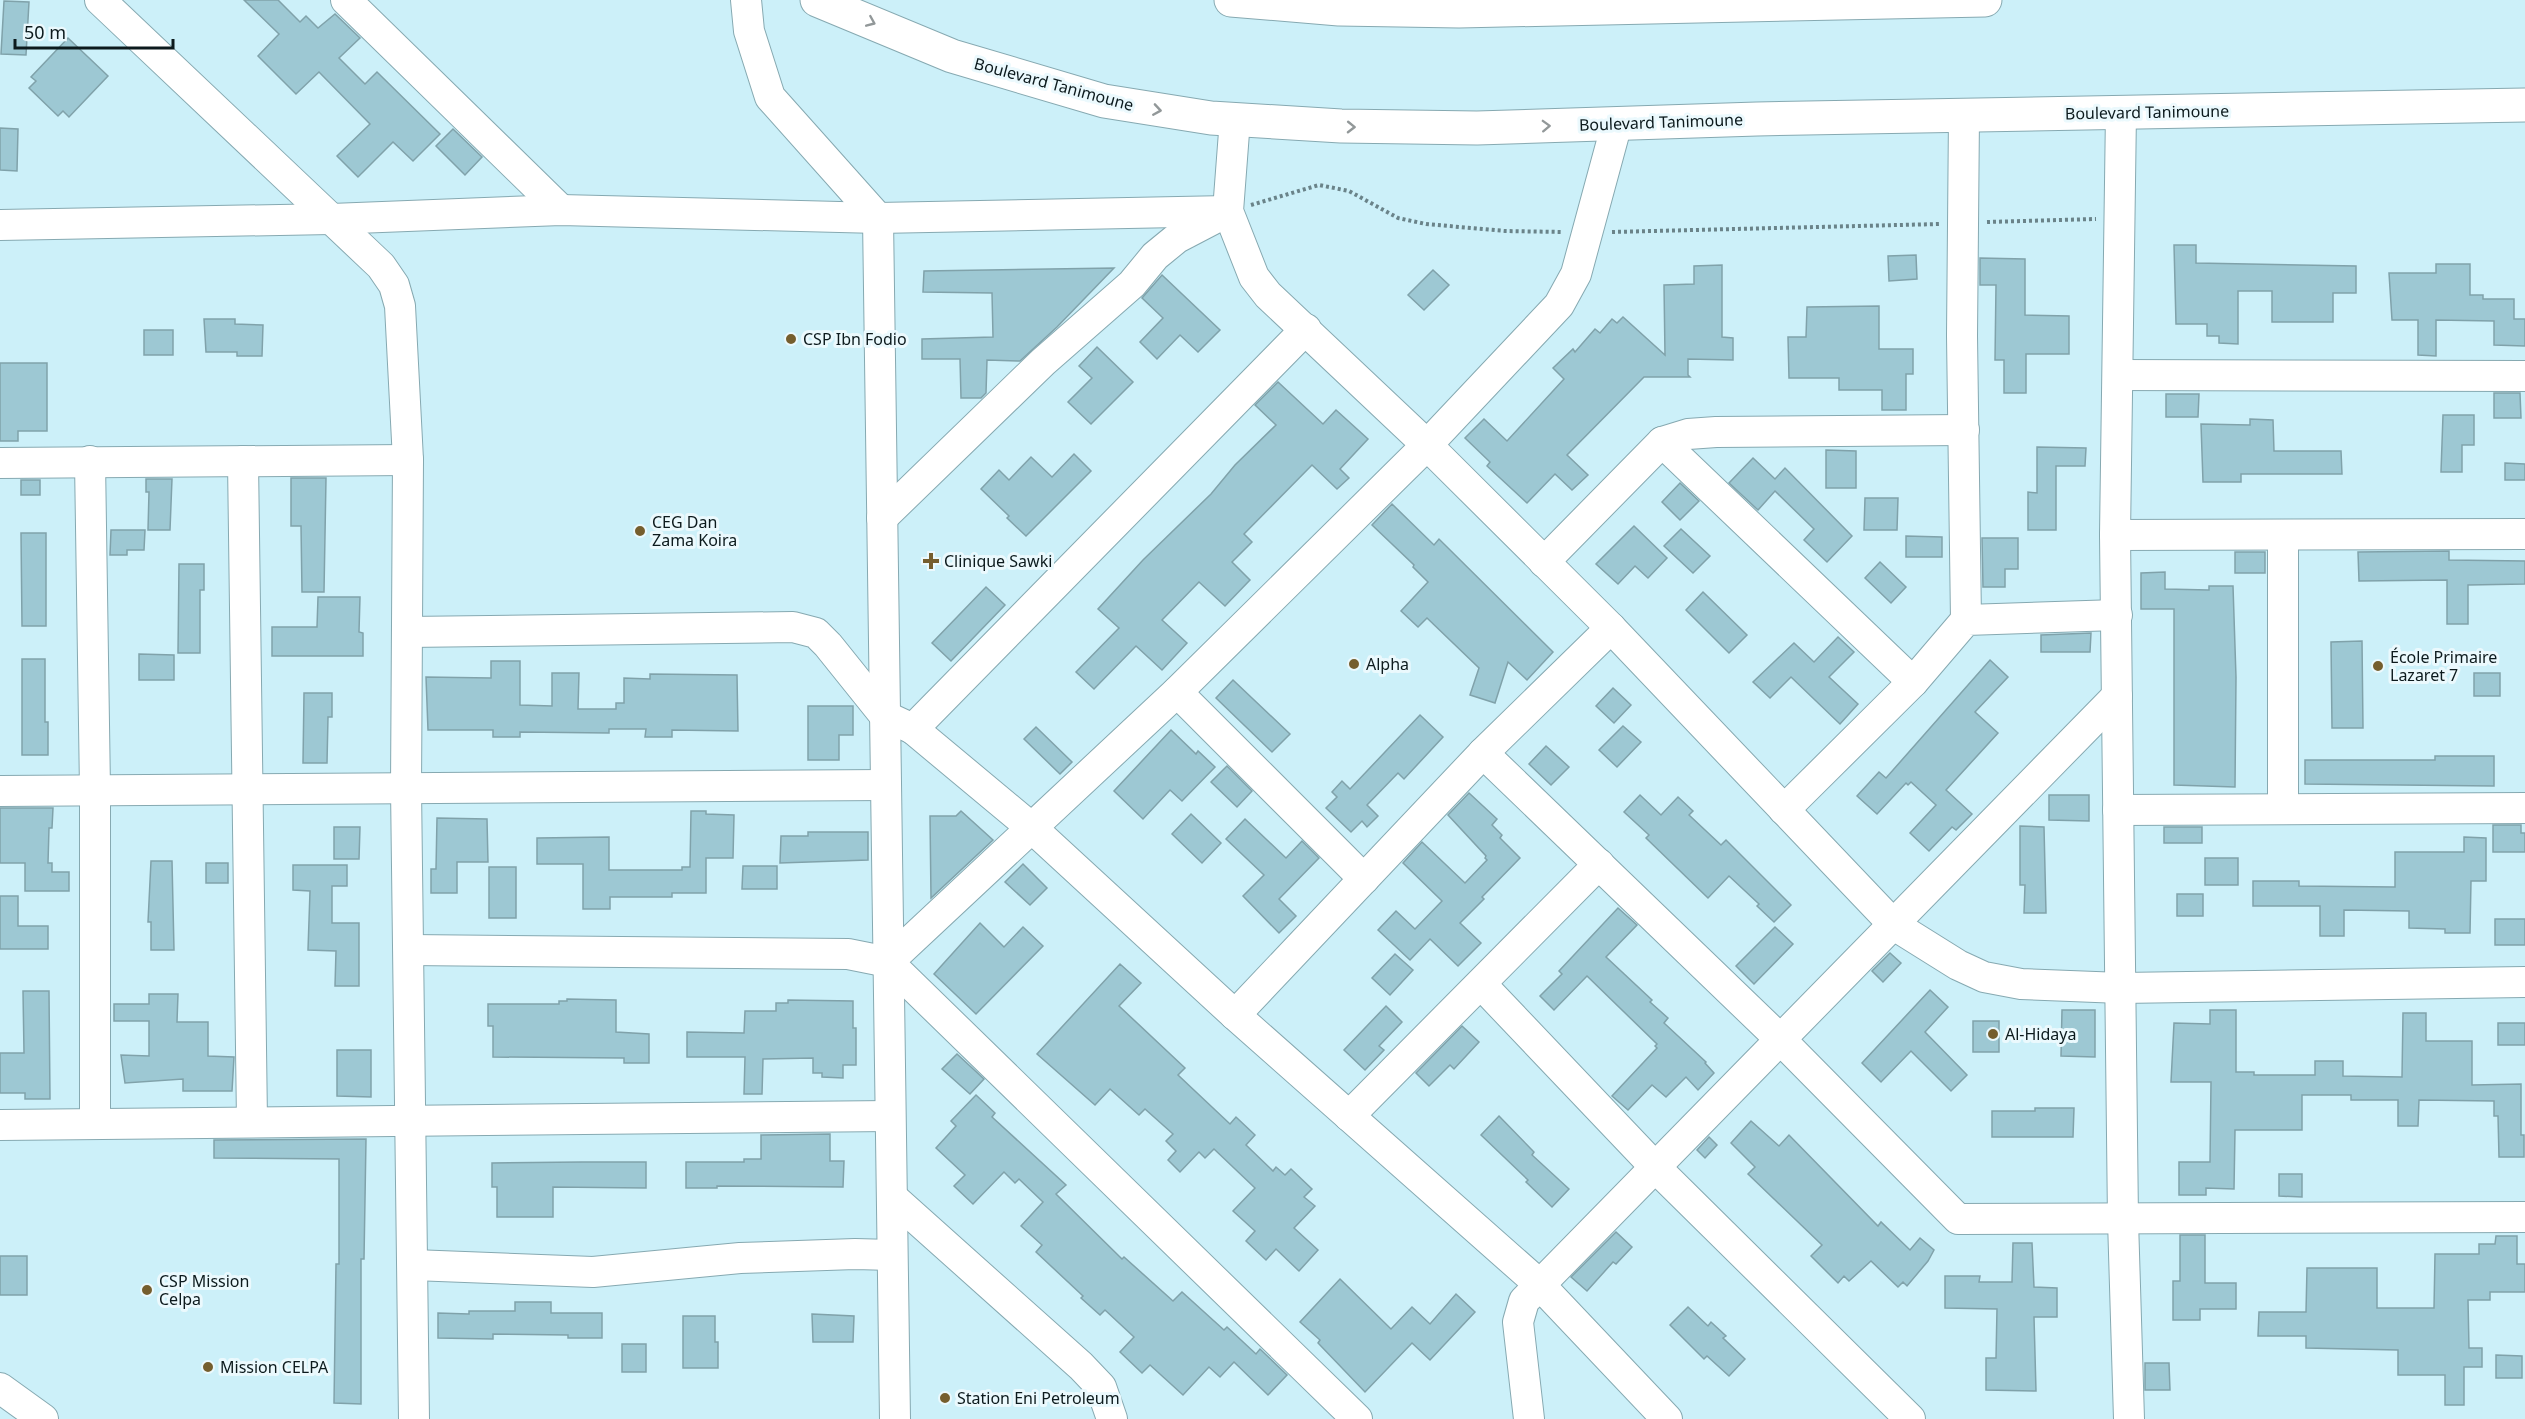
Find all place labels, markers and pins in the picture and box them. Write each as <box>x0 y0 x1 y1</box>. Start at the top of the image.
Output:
place label: CSP Ibn Fodio <box>803 328 907 350</box>
marker: CSP Ibn Fodio <box>784 332 798 346</box>
place label: CEG Dan Zama Koira <box>652 511 737 551</box>
marker: CEG Dan Zama Koira <box>633 524 647 538</box>
place label: Clinique Sawki <box>944 550 1052 572</box>
marker: Clinique Sawki <box>922 552 940 570</box>
place label: École Primaire Lazaret 7 <box>2390 646 2497 686</box>
place label: Alpha <box>1366 653 1409 675</box>
marker: Alpha <box>1347 657 1361 671</box>
marker: École Primaire Lazaret 7 <box>2371 659 2385 673</box>
place label: Al-Hidaya <box>2005 1023 2076 1045</box>
marker: Al-Hidaya <box>1986 1027 2000 1041</box>
place label: CSP Mission Celpa <box>159 1270 249 1310</box>
marker: CSP Mission Celpa <box>140 1283 154 1297</box>
place label: Mission CELPA <box>220 1356 329 1378</box>
marker: Mission CELPA <box>201 1360 215 1374</box>
place label: Station Eni Petroleum <box>957 1387 1120 1409</box>
marker: Station Eni Petroleum <box>938 1391 952 1405</box>

